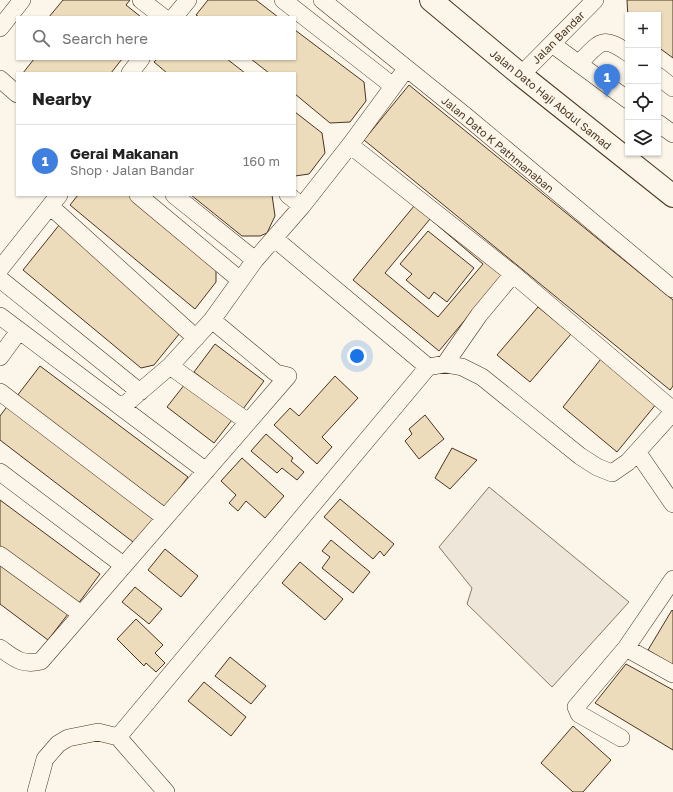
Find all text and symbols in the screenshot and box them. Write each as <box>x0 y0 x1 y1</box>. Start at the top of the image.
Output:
street label: Jalan Bandar <box>529 7 588 66</box>
map controls <box>625 12 661 156</box>
button: + <box>625 12 661 48</box>
search box <box>16 16 296 60</box>
icon: search <box>30 27 52 49</box>
text: Search here <box>62 29 148 47</box>
street label: Jalan Dato Haji Abdul Samad <box>488 46 614 152</box>
button: − <box>625 48 661 84</box>
pin: 1 <box>594 64 620 97</box>
button: locate <box>625 84 661 120</box>
text: Nearby <box>32 88 92 109</box>
street label: Jalan Dato K Pathmanaban <box>439 93 557 195</box>
button: layers <box>625 120 661 156</box>
text: Gerai Makanan <box>70 144 178 162</box>
text: 1 <box>42 153 48 169</box>
text: 160 m <box>243 153 280 169</box>
text: Shop · Jalan Bandar <box>70 162 194 178</box>
your location <box>347 346 367 366</box>

